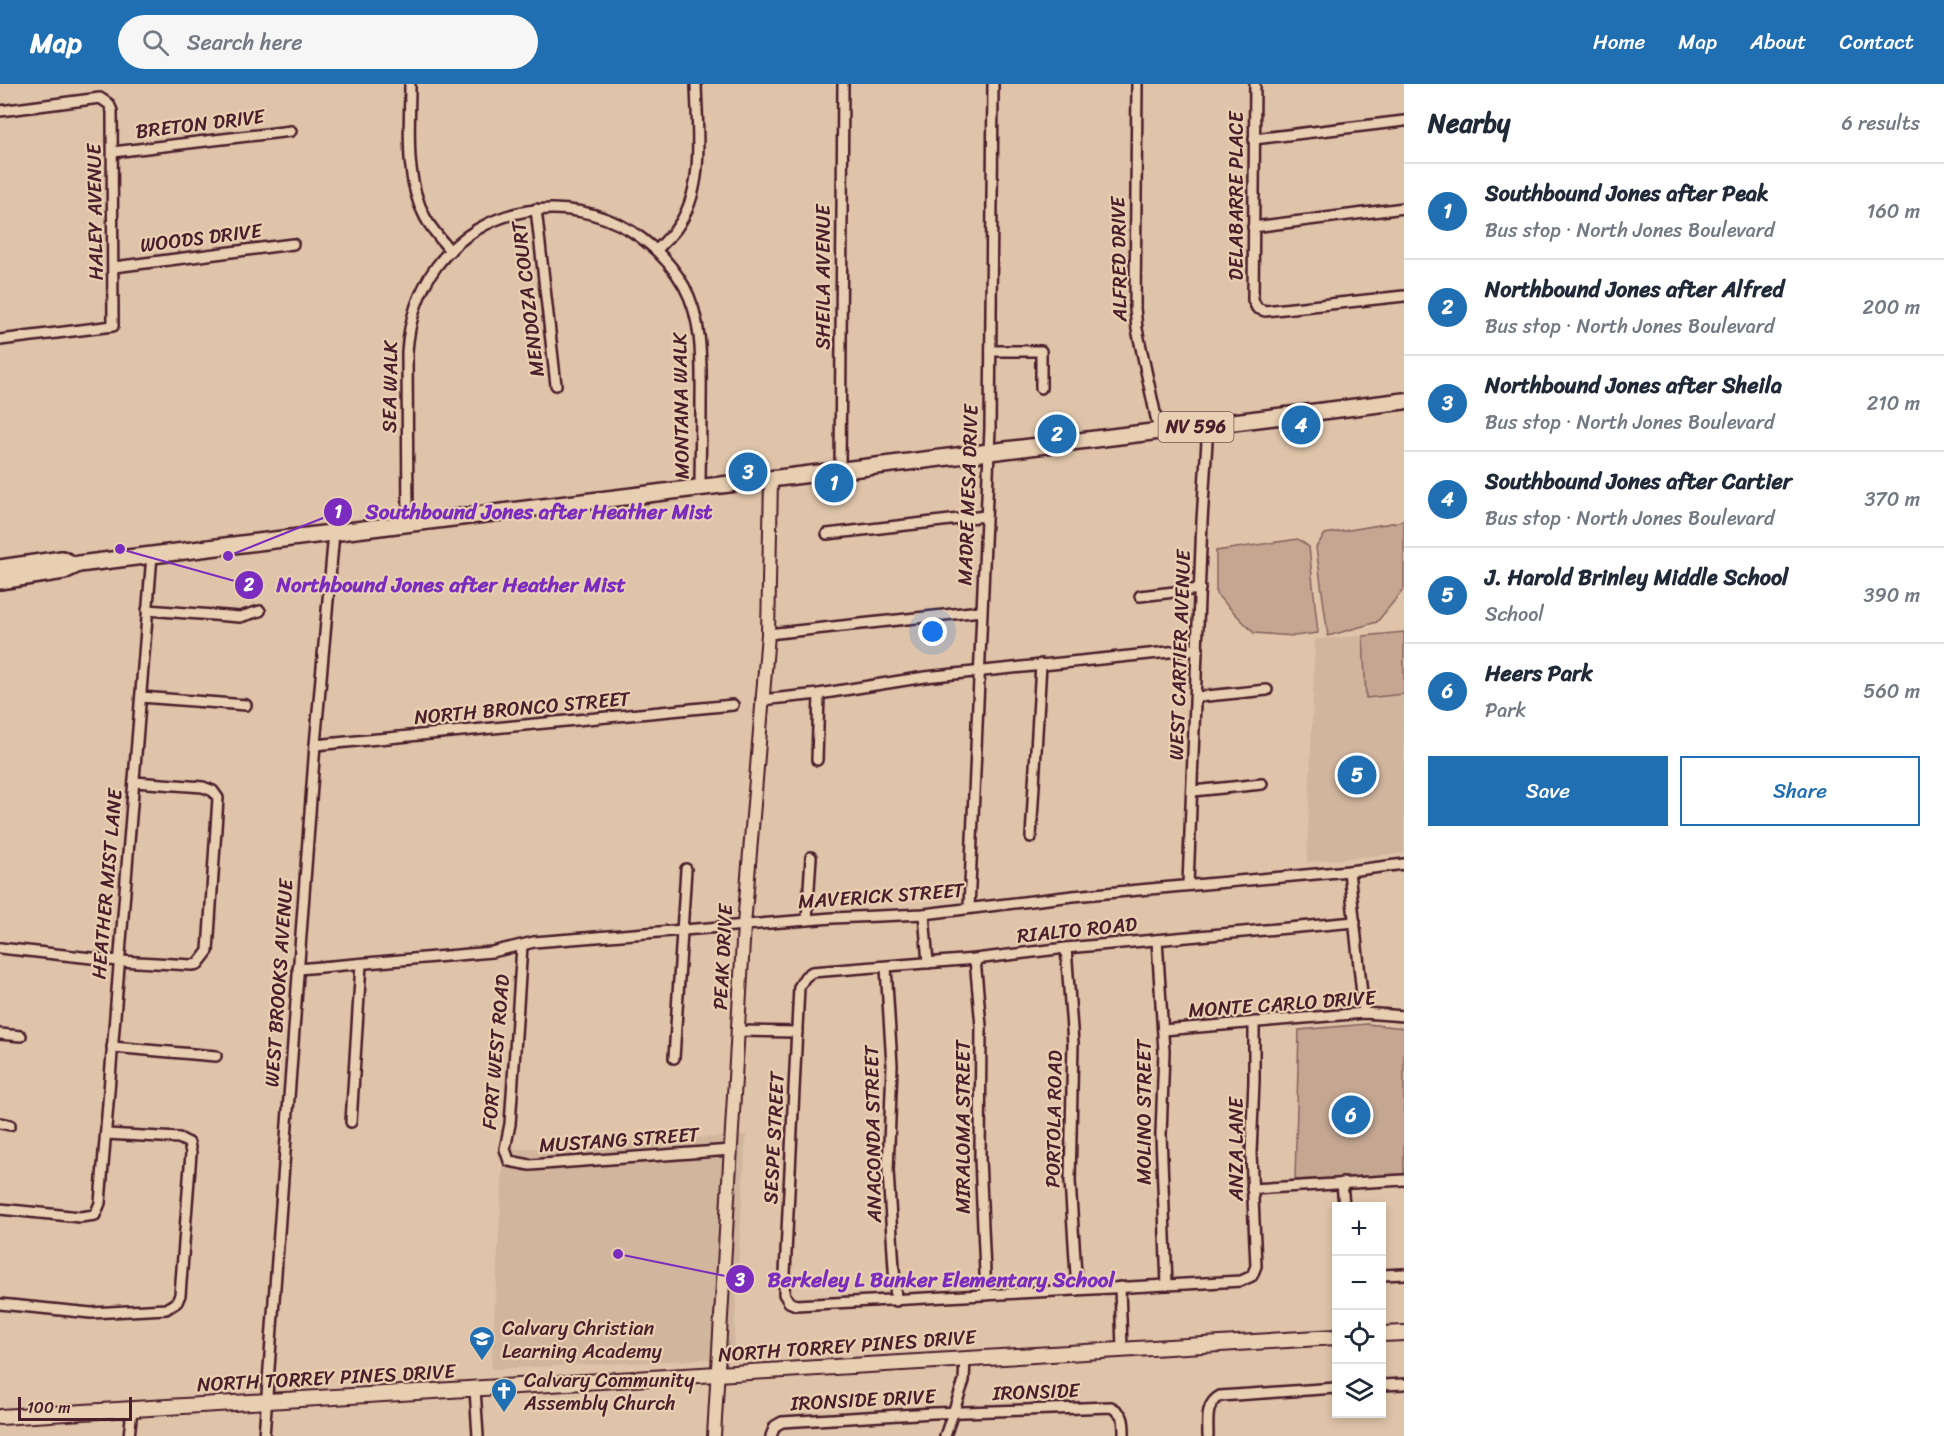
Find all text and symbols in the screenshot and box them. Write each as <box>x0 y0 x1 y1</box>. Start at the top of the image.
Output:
search box <box>118 15 538 69</box>
text: Map <box>30 18 82 67</box>
text: Search here <box>187 23 303 62</box>
text: Home <box>1593 23 1645 61</box>
text: Map <box>1678 23 1717 61</box>
text: About <box>1750 23 1807 61</box>
text: Contact <box>1840 23 1914 61</box>
icon: search <box>139 26 172 59</box>
street label: BRETON DRIVE <box>134 99 268 149</box>
text: Nearby <box>1428 100 1510 146</box>
text: 6 results <box>1841 106 1920 141</box>
street label: DELABARRE PLACE <box>1219 110 1254 280</box>
street label: HALEY AVENUE <box>76 141 114 281</box>
text: Southbound Jones after Peak <box>1485 174 1769 213</box>
street label: ALFRED DRIVE <box>1100 194 1138 323</box>
text: 1 <box>1443 194 1452 229</box>
text: 160 m <box>1867 194 1920 229</box>
street label: SHEILA AVENUE <box>806 202 841 350</box>
street label: WOODS DRIVE <box>138 213 266 263</box>
text: Bus stop · North Jones Boulevard <box>1485 213 1775 248</box>
street label: MENDOZA COURT <box>501 217 555 379</box>
text: Northbound Jones after Alfred <box>1485 270 1784 309</box>
text: 2 <box>1442 290 1453 325</box>
text: 200 m <box>1863 290 1920 325</box>
text: Bus stop · North Jones Boulevard <box>1485 309 1775 344</box>
street label: MONTANA WALK <box>662 331 700 479</box>
street label: SEA WALK <box>372 339 408 433</box>
text: Northbound Jones after Sheila <box>1485 366 1782 405</box>
text: 3 <box>1442 386 1453 421</box>
text: 210 m <box>1867 386 1920 421</box>
street label: MADRE MESA DRIVE <box>947 402 989 586</box>
pin: 4 <box>1282 402 1320 448</box>
text: Bus stop · North Jones Boulevard <box>1485 405 1775 440</box>
pin: 2 <box>1038 412 1076 456</box>
road number: NV 596 <box>1158 412 1234 442</box>
pin: 3 <box>728 450 768 494</box>
pin: 1 <box>814 460 854 506</box>
text: Southbound Jones after Cartier <box>1485 462 1792 501</box>
text: 4 <box>1441 482 1454 517</box>
text: 370 m <box>1864 482 1920 517</box>
callout: Southbound Jones after Heather Mist <box>323 492 726 531</box>
text: Southbound Jones after Heather Mist <box>365 493 713 531</box>
text: 1 <box>334 496 342 528</box>
text: Bus stop · North Jones Boulevard <box>1485 501 1775 536</box>
street label: WEST CARTIER AVENUE <box>1159 547 1201 761</box>
text: J. Harold Brinley Middle School <box>1485 558 1788 597</box>
callout: Northbound Jones after Heather Mist <box>234 565 637 604</box>
text: Northbound Jones after Heather Mist <box>275 566 626 604</box>
text: 2 <box>243 569 255 601</box>
text: 5 <box>1441 578 1454 613</box>
text: 390 m <box>1864 578 1920 613</box>
text: School <box>1485 597 1544 632</box>
your location <box>918 617 947 646</box>
text: Heers Park <box>1485 654 1593 693</box>
text: 6 <box>1442 674 1453 709</box>
text: 560 m <box>1863 674 1920 709</box>
street label: NORTH BRONCO STREET <box>413 681 632 735</box>
text: Park <box>1485 693 1526 728</box>
pin: 5 <box>1338 752 1376 798</box>
button: Save <box>1428 756 1668 826</box>
button: Share <box>1680 756 1920 826</box>
street label: HEATHER MIST LANE <box>81 785 133 981</box>
street label: MAVERICK STREET <box>797 873 966 919</box>
street label: WEST BROOKS AVENUE <box>254 876 304 1088</box>
street label: PEAK DRIVE <box>703 901 743 1011</box>
street label: RIALTO ROAD <box>1015 906 1139 954</box>
street label: FORT WEST ROAD <box>472 973 520 1131</box>
street label: MONTE CARLO DRIVE <box>1187 980 1379 1028</box>
street label: MOLINO STREET <box>1127 1037 1162 1185</box>
street label: MIRALOMA STREET <box>946 1039 981 1214</box>
street label: ANACONDA STREET <box>854 1044 892 1224</box>
street label: PORTOLA ROAD <box>1035 1050 1073 1188</box>
street label: SESPE STREET <box>753 1069 795 1205</box>
pin: 6 <box>1332 1092 1370 1138</box>
street label: ANZA LANE <box>1219 1095 1254 1202</box>
street label: MUSTANG STREET <box>538 1117 701 1163</box>
map controls <box>1332 1202 1386 1418</box>
button: + <box>1332 1202 1386 1256</box>
button: − <box>1332 1256 1386 1310</box>
callout: Berkeley L Bunker Elementary School <box>725 1260 1127 1299</box>
text: Berkeley L Bunker Elementary School <box>768 1261 1115 1299</box>
text: 3 <box>734 1264 745 1296</box>
button: locate <box>1332 1310 1386 1364</box>
place label: Calvary Christian Learning Academy <box>502 1311 663 1369</box>
street label: NORTH TORREY PINES DRIVE <box>717 1319 979 1372</box>
school or university icon: Calvary Christian Learning Academy <box>467 1324 497 1362</box>
street label: NORTH TORREY PINES DRIVE <box>196 1354 458 1402</box>
place label: Calvary Community Assembly Church <box>523 1363 695 1421</box>
button: layers <box>1332 1364 1386 1418</box>
street label: IRONSIDE <box>991 1373 1082 1411</box>
church icon: Calvary Community Assembly Church <box>489 1376 519 1414</box>
street label: IRONSIDE DRIVE <box>789 1379 938 1421</box>
text: 100 m <box>27 1393 71 1422</box>
scale bar <box>18 1394 132 1422</box>

